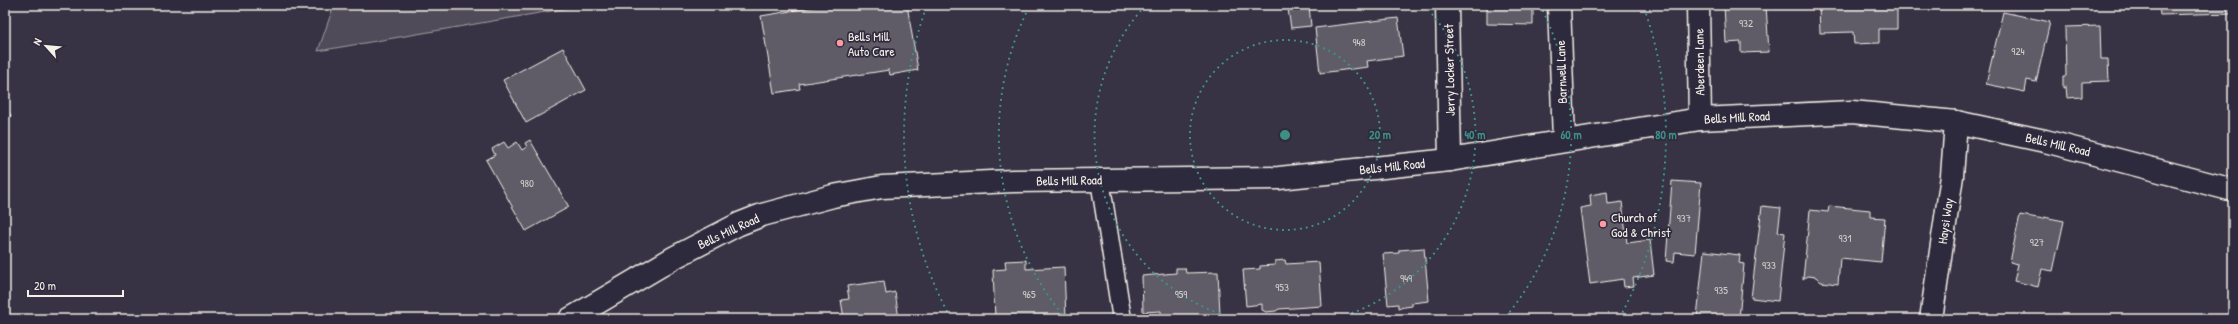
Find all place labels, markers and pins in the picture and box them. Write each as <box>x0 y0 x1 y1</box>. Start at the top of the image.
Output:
place label: Bells Mill Auto Care <box>848 27 895 60</box>
marker: Bells Mill Auto Care <box>835 38 845 48</box>
centre of rings <box>1278 128 1292 142</box>
place label: Church of God & Christ <box>1611 208 1671 241</box>
marker: Church of God & Christ <box>1598 219 1608 229</box>

